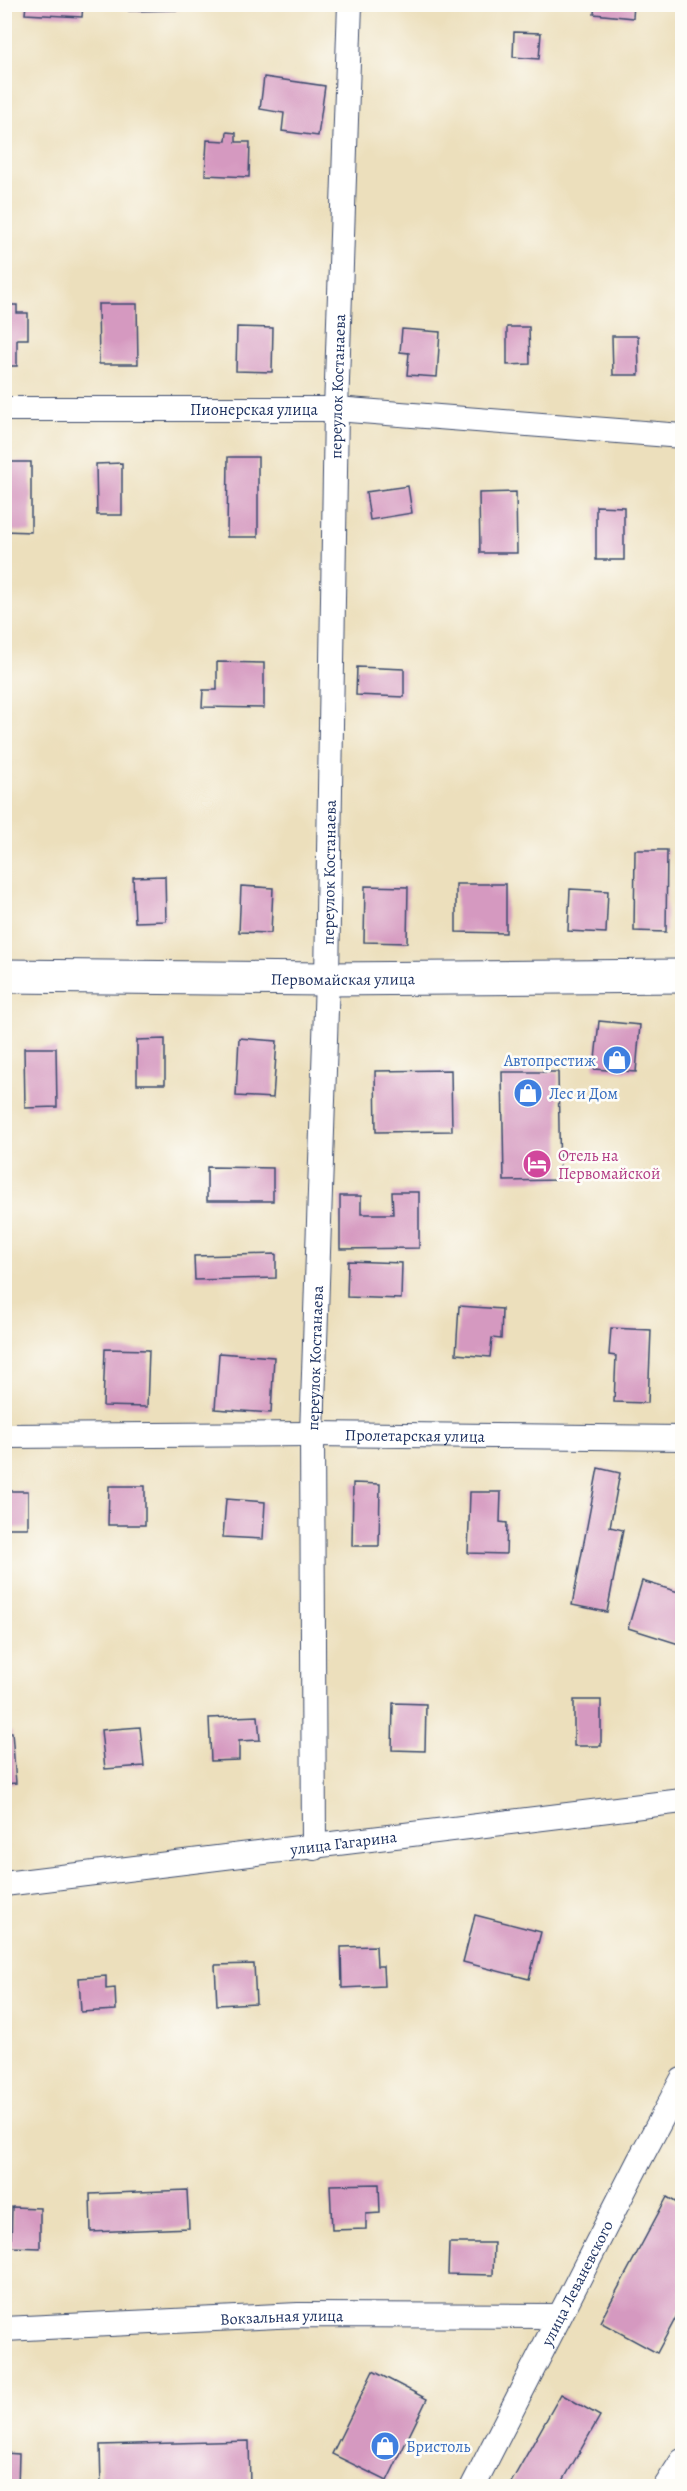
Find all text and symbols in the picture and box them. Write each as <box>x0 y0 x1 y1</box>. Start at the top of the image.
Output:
street label: переулок Костанаева <box>325 313 351 459</box>
street label: Пионерская улица <box>190 399 319 421</box>
street label: переулок Костанаева <box>318 799 342 945</box>
street label: Первомайская улица <box>271 968 416 991</box>
shop icon: Автопрестиж <box>601 1044 633 1076</box>
place label: Автопрестиж <box>503 1050 596 1072</box>
shop icon: Лес и Дом <box>512 1077 544 1109</box>
place label: Лес и Дом <box>549 1083 618 1105</box>
place label: Отель на Первомайской <box>558 1145 660 1185</box>
hotel icon: Отель на Первомайской <box>521 1148 553 1180</box>
street label: переулок Костанаева <box>302 1285 329 1431</box>
street label: Пролетарская улица <box>345 1424 486 1448</box>
street label: улица Гагарина <box>288 1826 399 1861</box>
street label: улица Леваневского <box>536 2217 619 2351</box>
street label: Вокзальная улица <box>220 2305 344 2331</box>
shop icon: Бристоль <box>369 2430 401 2462</box>
place label: Бристоль <box>406 2436 470 2458</box>

